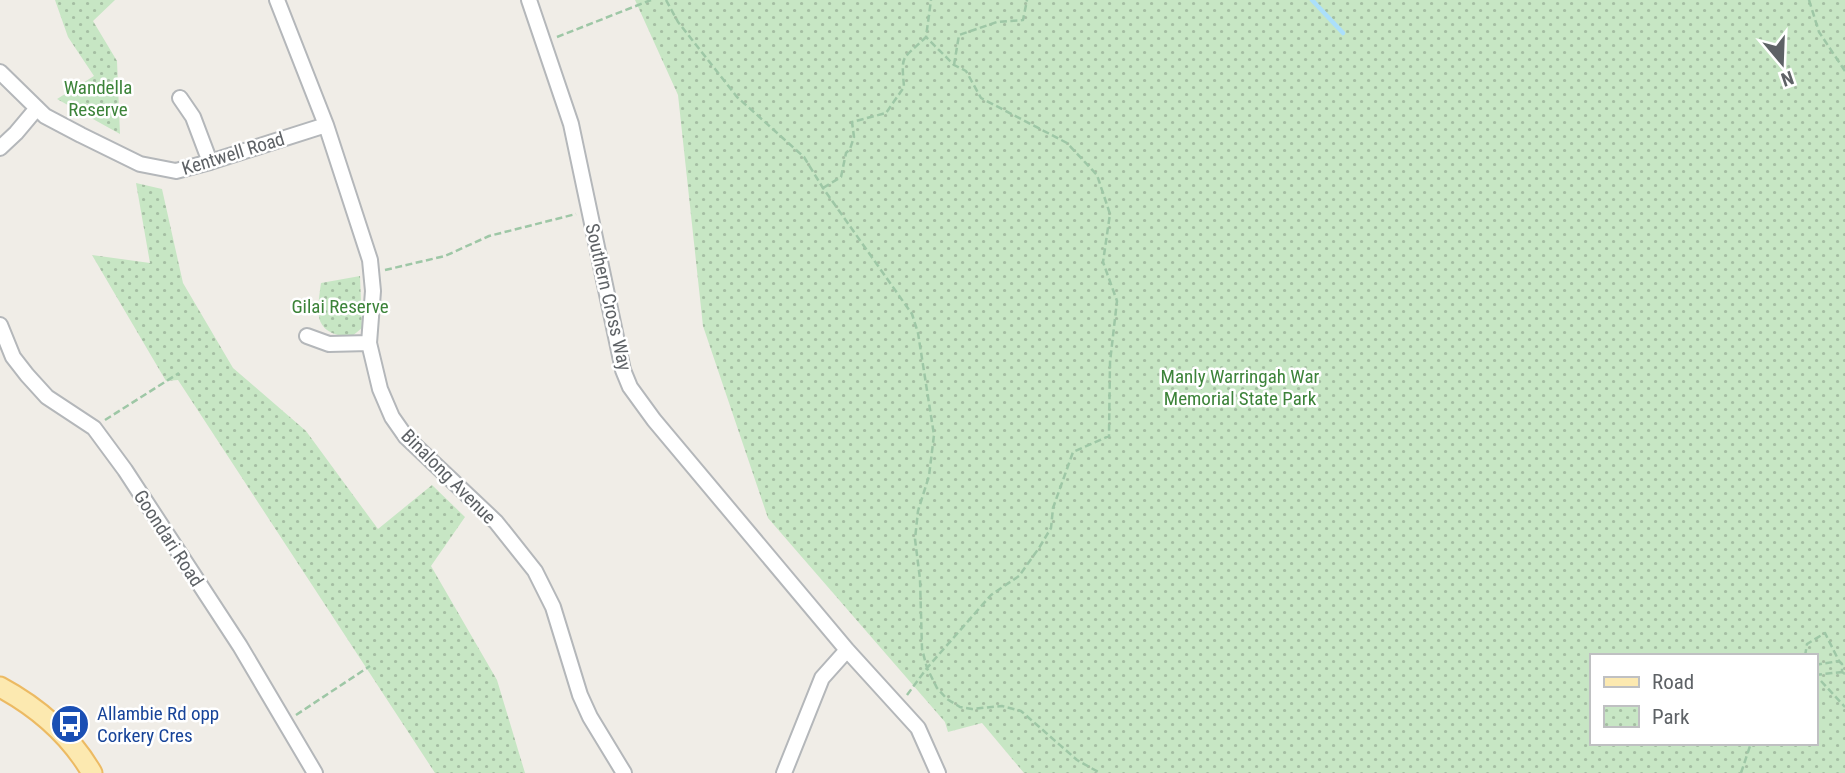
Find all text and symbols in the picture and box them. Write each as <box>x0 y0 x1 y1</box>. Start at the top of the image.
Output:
north arrow <box>1747 28 1817 98</box>
text: N <box>1778 66 1797 91</box>
park label: Wandella Reserve <box>64 76 132 121</box>
street label: Kentwell Road <box>179 127 287 180</box>
street label: Southern Cross Way <box>580 221 637 373</box>
park label: Gilai Reserve <box>291 295 389 318</box>
park label: Manly Warringah War Memorial State Park <box>1161 365 1320 410</box>
street label: Binalong Avenue <box>396 424 501 529</box>
street label: Goondari Road <box>129 486 208 591</box>
legend <box>1590 654 1817 745</box>
text: Road <box>1652 670 1694 694</box>
place label: Allambie Rd opp Corkery Cres <box>97 702 219 747</box>
bus stop icon: Allambie Rd opp Corkery Cres <box>49 703 91 745</box>
text: Park <box>1652 705 1690 729</box>

